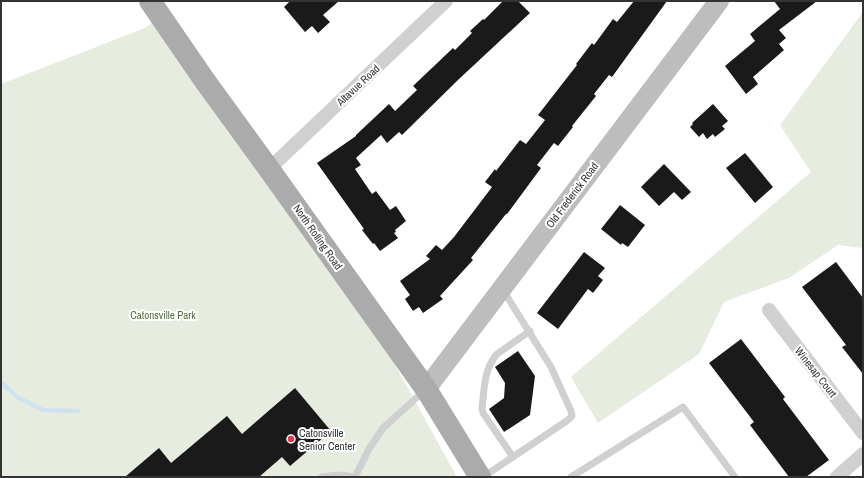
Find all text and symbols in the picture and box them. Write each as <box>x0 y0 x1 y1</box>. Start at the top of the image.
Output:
street label: Altavue Road <box>333 61 383 109</box>
street label: Old Frederick Road <box>543 159 601 231</box>
street label: North Rolling Road <box>290 202 346 272</box>
park label: Catonsville Park <box>130 308 196 322</box>
street label: Winesap Court <box>792 344 840 400</box>
place label: Catonsville Senior Center <box>299 426 355 453</box>
marker: Catonsville Senior Center <box>286 434 296 444</box>

